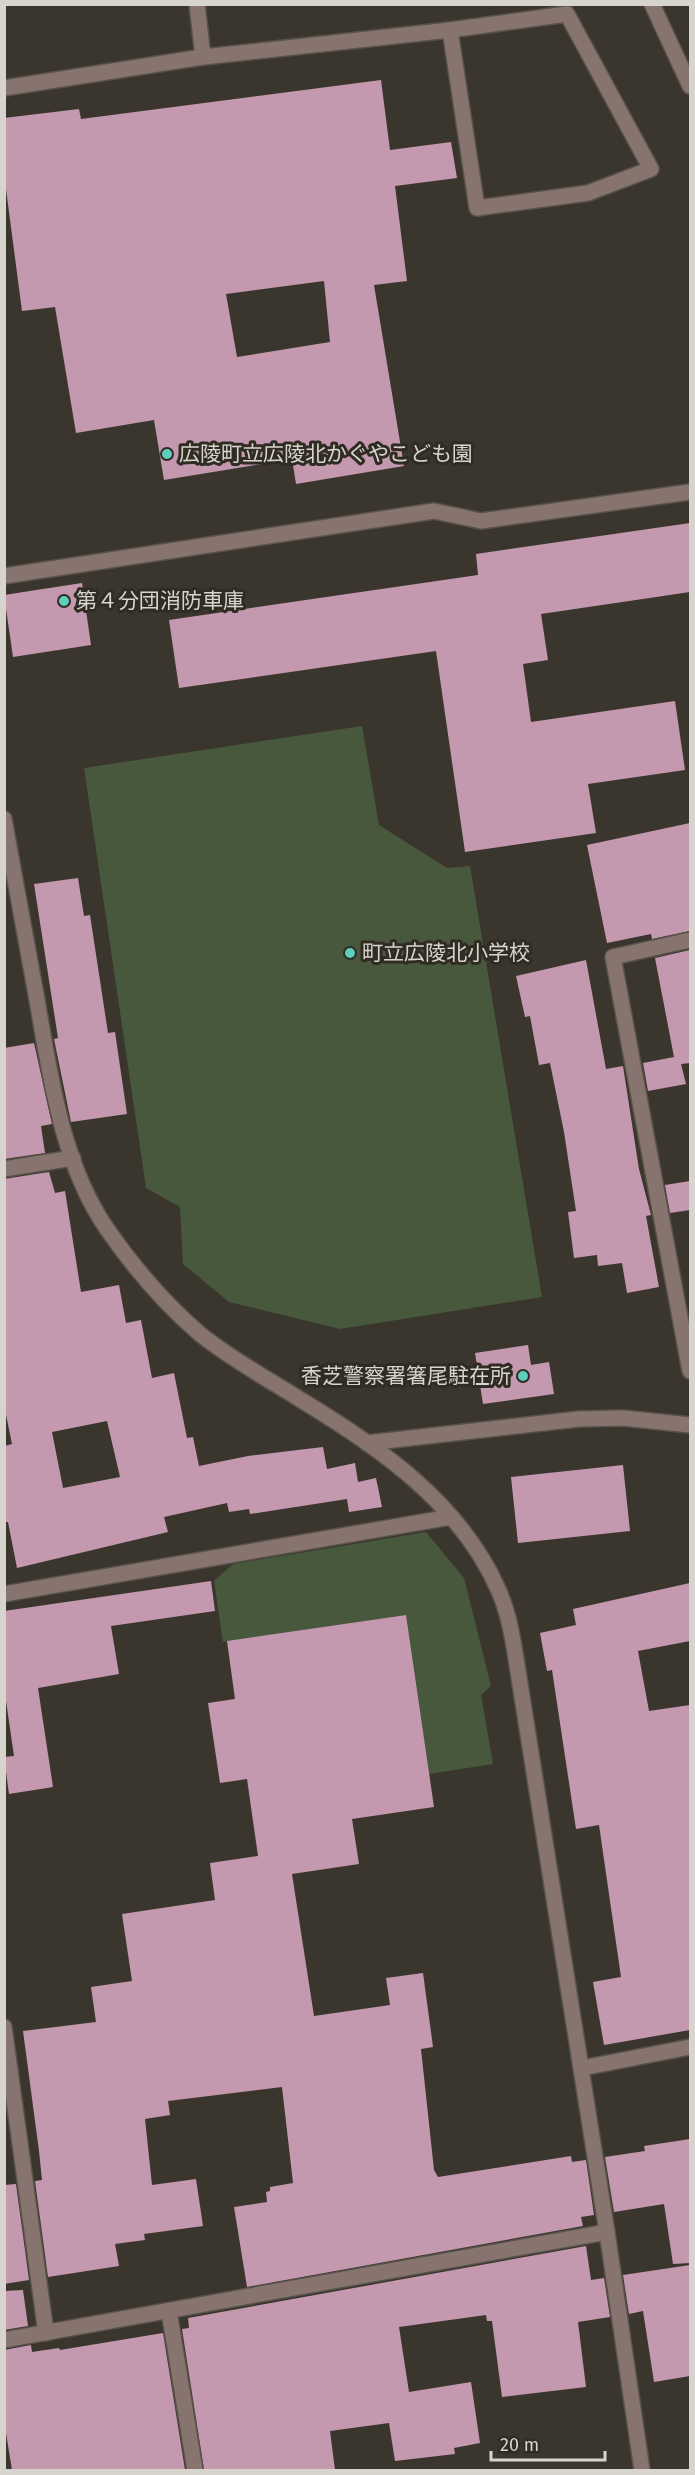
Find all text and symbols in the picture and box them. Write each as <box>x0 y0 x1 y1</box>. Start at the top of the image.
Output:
place label: 広陵町立広陵北かぐやこども園 <box>179 441 473 467</box>
marker: 広陵町立広陵北かぐやこども園 <box>160 447 174 461</box>
place label: 第４分団消防車庫 <box>76 588 244 614</box>
marker: 第４分団消防車庫 <box>57 594 71 608</box>
place label: 町立広陵北小学校 <box>362 940 530 966</box>
marker: 町立広陵北小学校 <box>343 946 357 960</box>
place label: 香芝警察署箸尾駐在所 <box>301 1363 511 1389</box>
marker: 香芝警察署箸尾駐在所 <box>516 1369 530 1383</box>
scale bar <box>491 2424 605 2462</box>
text: 20 m <box>500 2434 539 2456</box>

